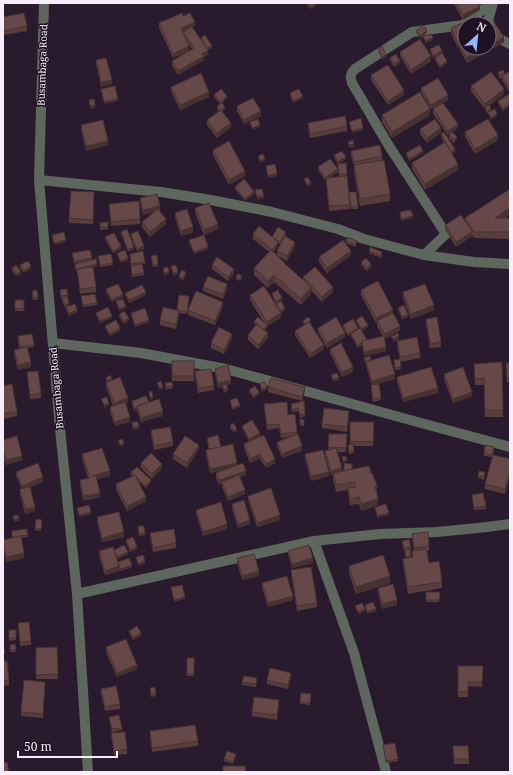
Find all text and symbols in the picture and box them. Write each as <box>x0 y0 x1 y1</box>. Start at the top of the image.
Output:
north arrow <box>457 16 497 56</box>
text: N <box>474 18 489 35</box>
street label: Busambaga Road <box>34 24 50 106</box>
street label: Busambaga Road <box>45 347 67 429</box>
scale bar <box>18 733 117 759</box>
text: 50 m <box>24 738 52 755</box>

